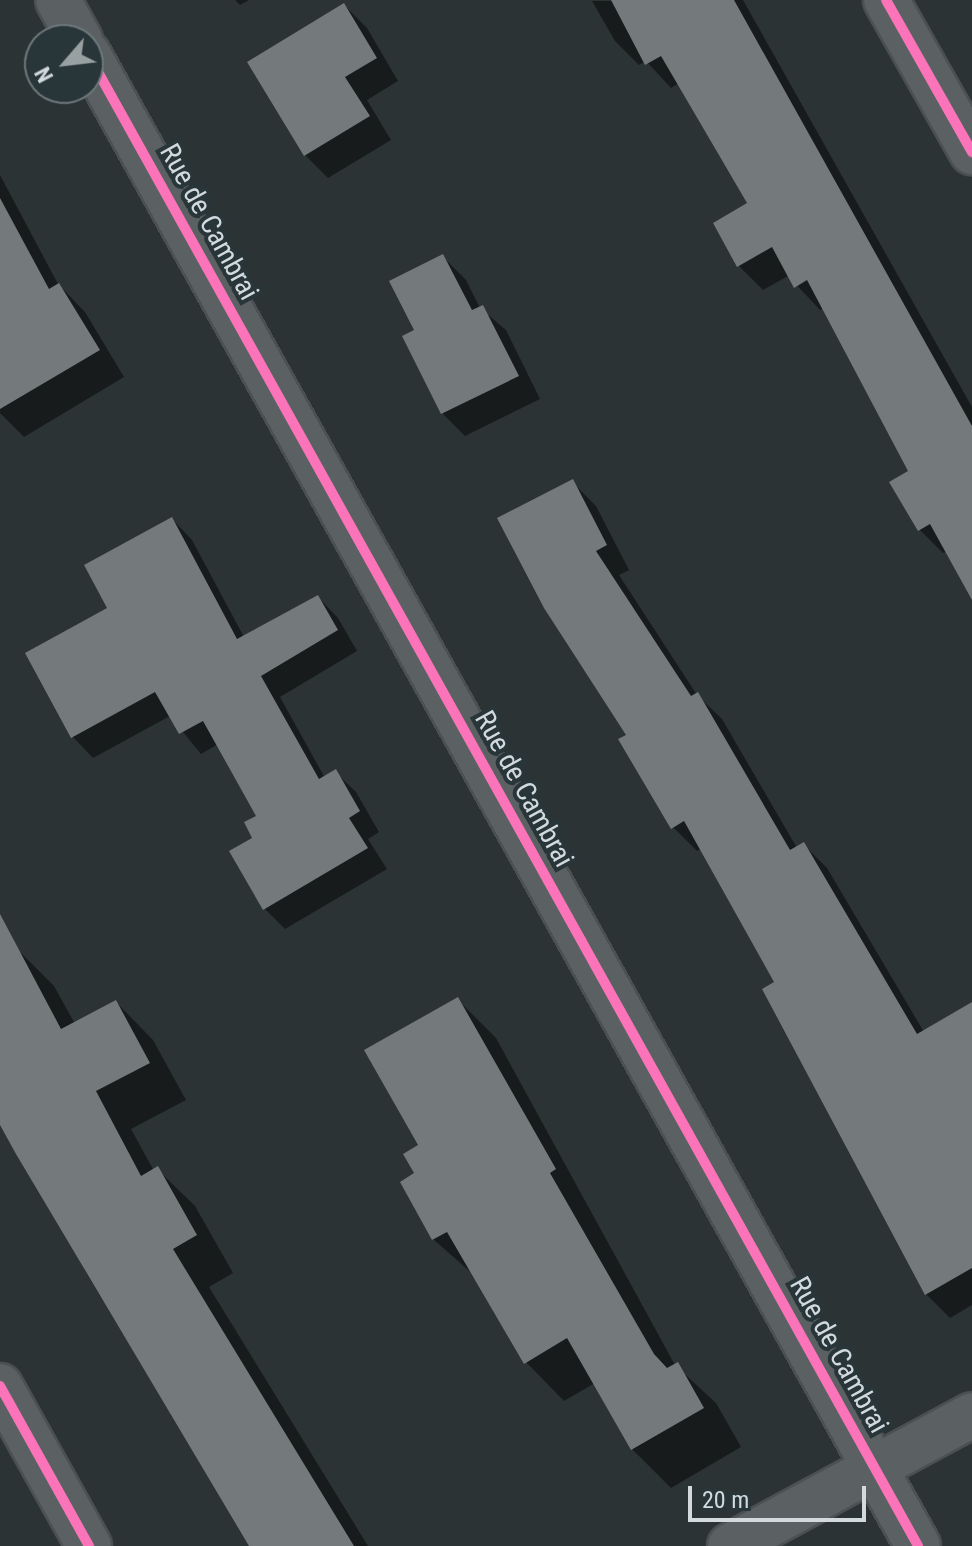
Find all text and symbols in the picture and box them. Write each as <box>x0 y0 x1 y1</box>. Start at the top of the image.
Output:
north arrow <box>24 24 104 104</box>
text: N <box>30 63 58 86</box>
street label: Rue de Cambrai <box>152 138 266 306</box>
street label: Rue de Cambrai <box>467 705 581 873</box>
street label: Rue de Cambrai <box>782 1271 896 1439</box>
scale bar <box>692 1470 870 1520</box>
text: 20 m <box>702 1486 749 1514</box>

